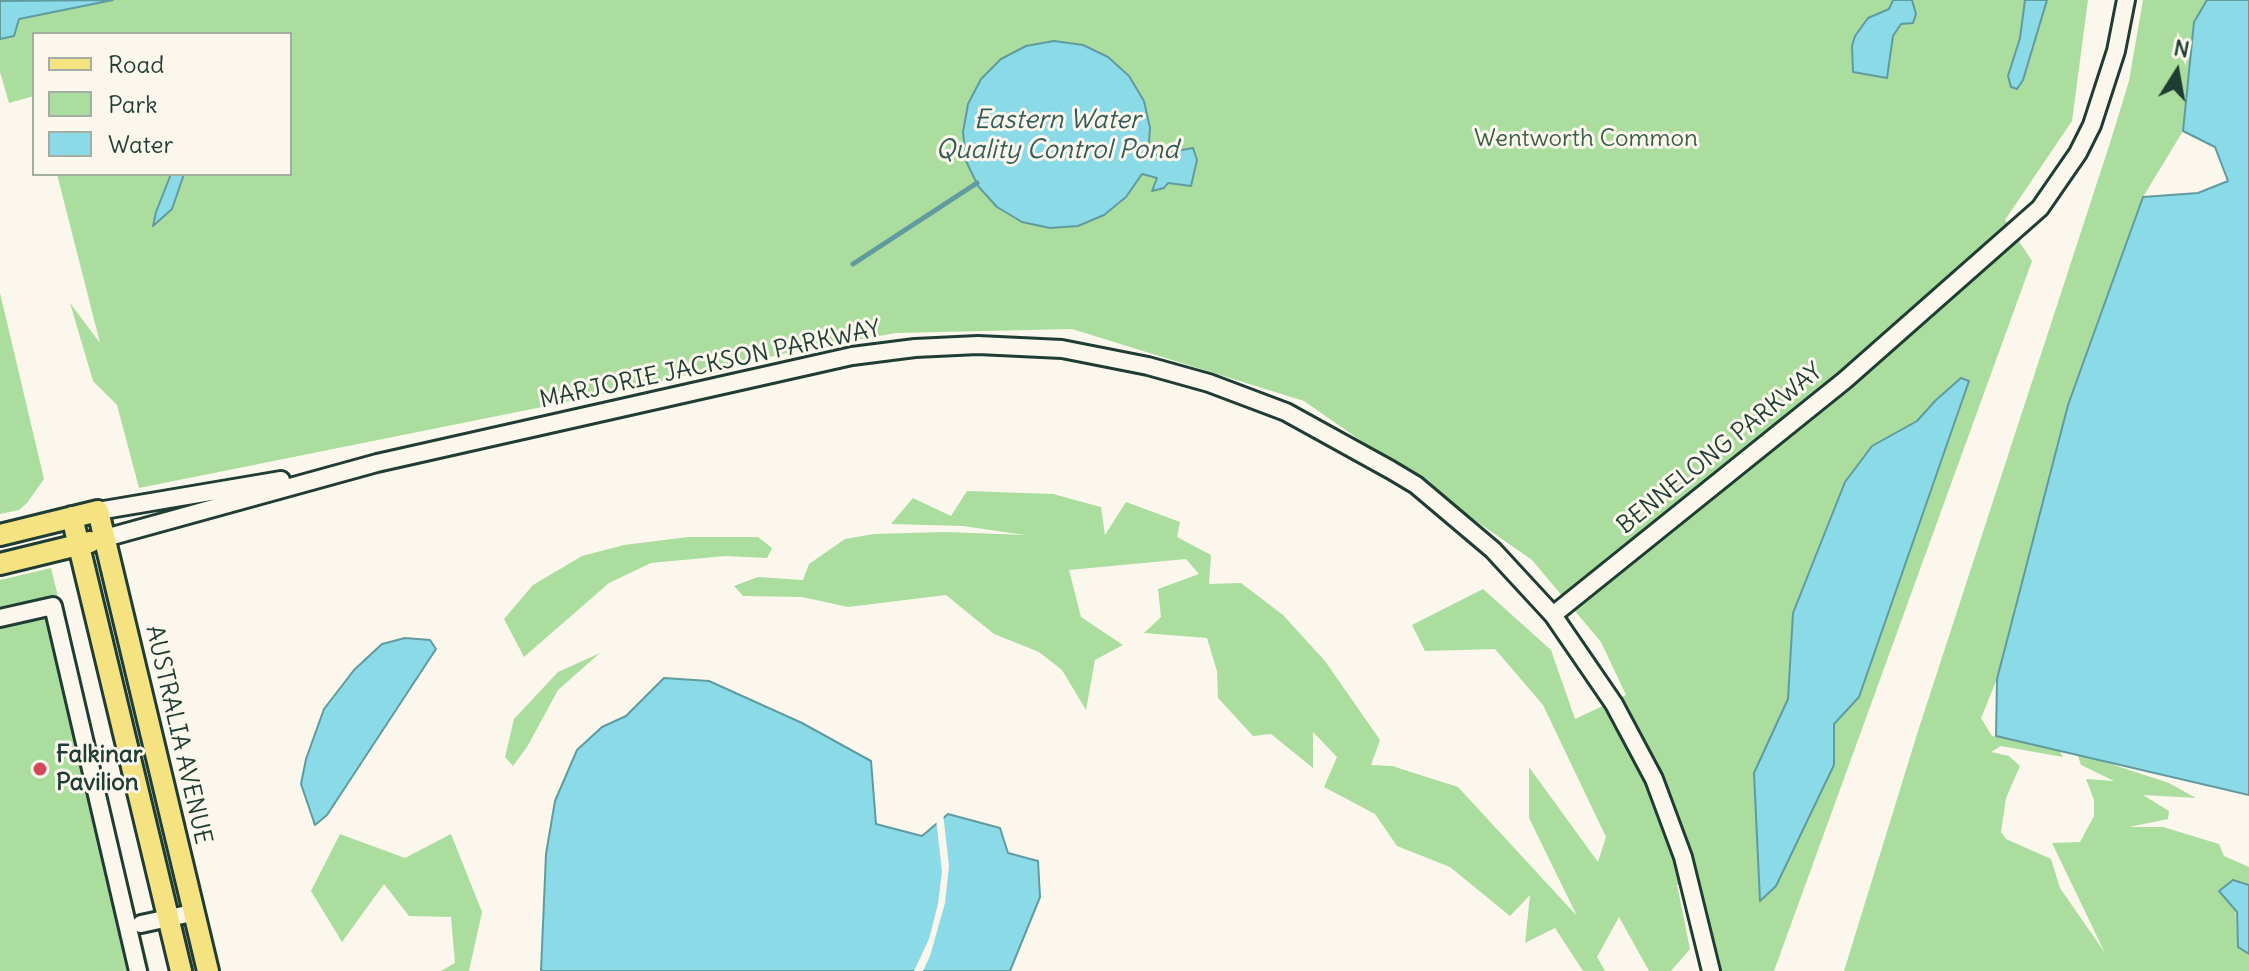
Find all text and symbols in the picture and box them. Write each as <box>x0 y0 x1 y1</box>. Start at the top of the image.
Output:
legend <box>32 32 292 176</box>
north arrow <box>2137 32 2217 112</box>
text: N <box>2171 33 2192 64</box>
text: Road <box>108 49 164 79</box>
text: Park <box>108 89 158 119</box>
water label: Eastern Water Quality Control Pond <box>936 105 1178 166</box>
park label: Wentworth Common <box>1474 125 1698 153</box>
text: Water <box>108 129 173 159</box>
street label: MARJORIE JACKSON PARKWAY <box>537 315 883 415</box>
street label: BENNELONG PARKWAY <box>1612 357 1828 541</box>
street label: AUSTRALIA AVENUE <box>139 623 217 847</box>
place label: Falkinar Pavilion <box>56 741 143 797</box>
marker: Falkinar Pavilion <box>31 760 49 778</box>

